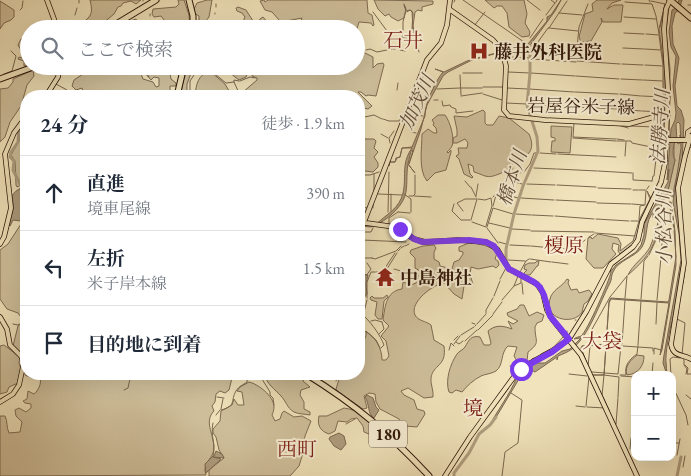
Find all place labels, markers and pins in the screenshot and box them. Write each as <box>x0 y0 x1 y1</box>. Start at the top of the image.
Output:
hospital icon: 藤井外科医院 <box>468 40 490 62</box>
place label: 藤井外科医院 <box>494 40 602 63</box>
temple icon: 中島神社 <box>374 266 396 288</box>
place label: 中島神社 <box>400 266 472 289</box>

